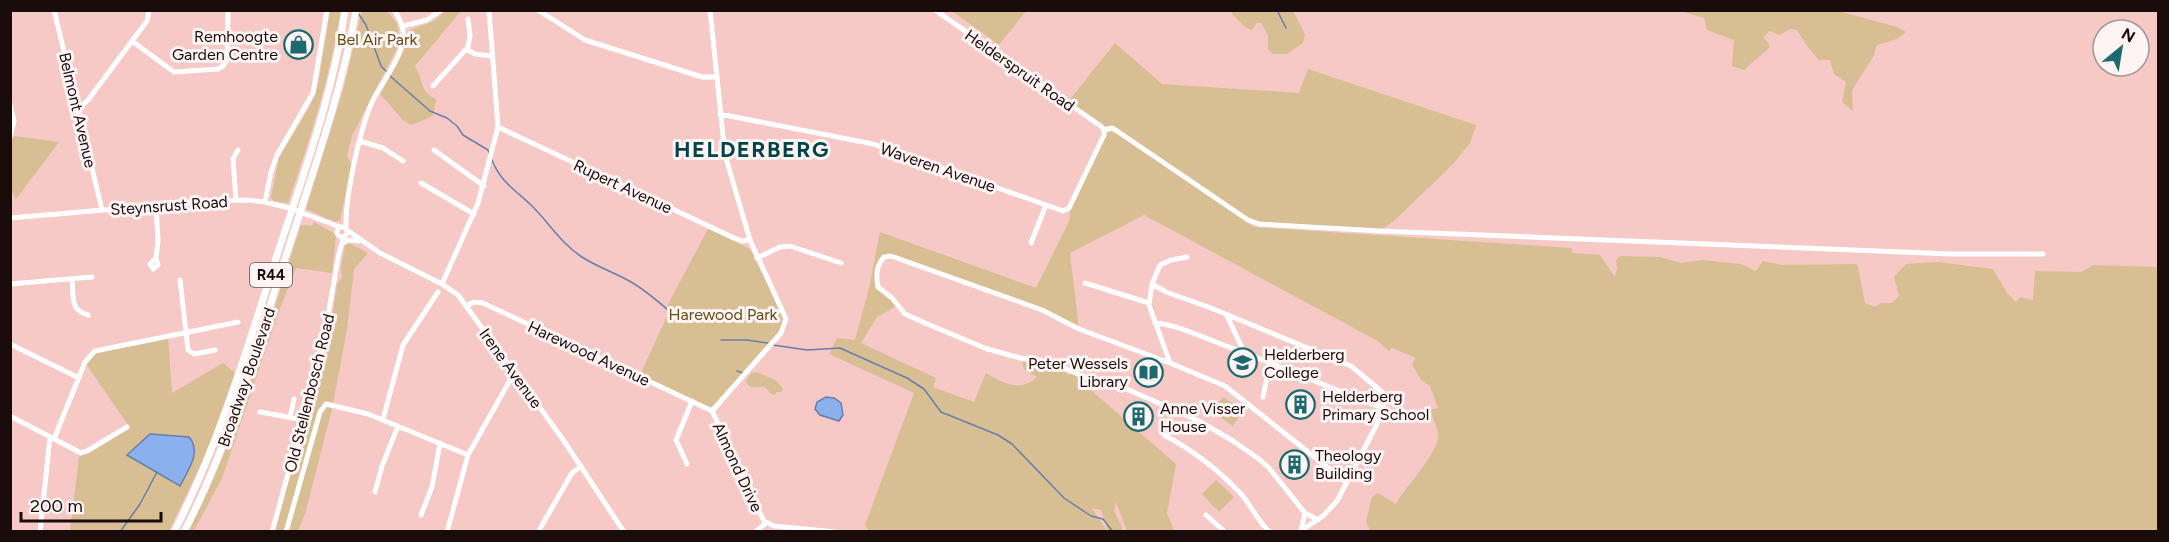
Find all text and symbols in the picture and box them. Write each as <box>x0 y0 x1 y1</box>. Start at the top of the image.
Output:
north arrow <box>2091 18 2151 78</box>
text: N <box>2118 24 2138 47</box>
street label: Helderspruit Road <box>961 25 1078 115</box>
place label: Remhoogte Garden Centre <box>172 27 278 64</box>
shop icon: Remhoogte Garden Centre <box>283 29 315 61</box>
park label: Bel Air Park <box>337 30 417 49</box>
street label: Belmont Avenue <box>55 51 100 170</box>
district label: HELDERBERG <box>674 136 830 163</box>
street label: Waveren Avenue <box>878 139 998 196</box>
street label: Rupert Avenue <box>570 155 675 218</box>
street label: Steynsrust Road <box>110 192 228 219</box>
road number: R44 <box>250 263 292 287</box>
street label: Broadway Boulevard <box>214 305 279 449</box>
park label: Harewood Park <box>669 305 778 324</box>
street label: Old Stellenbosch Road <box>281 312 338 475</box>
street label: Harewood Avenue <box>525 317 653 390</box>
street label: Irene Avenue <box>475 325 546 412</box>
place label: Helderberg College <box>1264 345 1345 382</box>
school or university icon: Helderberg College <box>1227 347 1259 379</box>
place label: Peter Wessels Library <box>1028 354 1129 391</box>
library icon: Peter Wessels Library <box>1133 356 1165 388</box>
place label: Helderberg Primary School <box>1322 387 1429 424</box>
building icon: Helderberg Primary School <box>1285 389 1317 421</box>
place label: Anne Visser House <box>1160 399 1246 436</box>
building icon: Anne Visser House <box>1123 401 1155 433</box>
street label: Almond Drive <box>709 419 767 515</box>
place label: Theology Building <box>1315 446 1382 483</box>
building icon: Theology Building <box>1278 448 1310 480</box>
scale bar <box>21 485 160 523</box>
text: 200 m <box>30 495 83 517</box>

